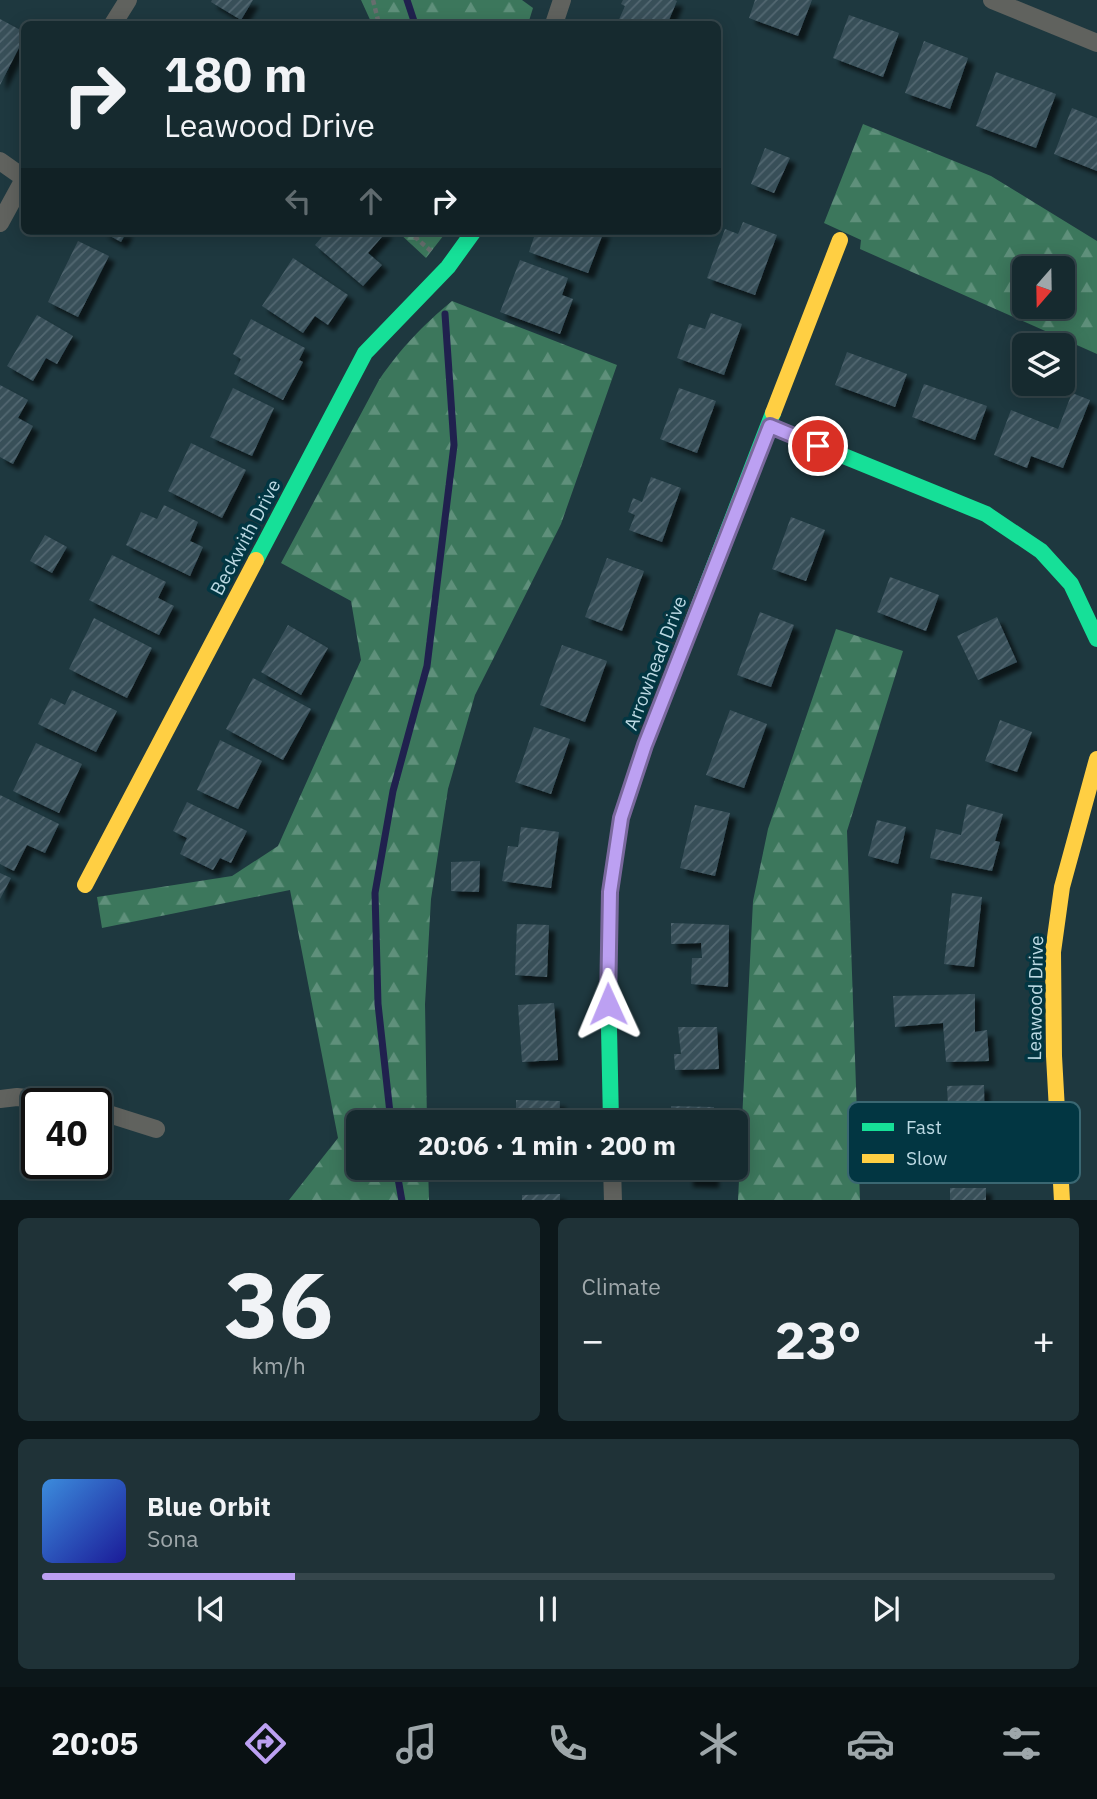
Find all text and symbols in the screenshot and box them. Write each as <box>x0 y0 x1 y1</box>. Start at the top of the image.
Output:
text: 180 m <box>164 42 308 105</box>
icon: right <box>49 49 140 140</box>
text: Leawood Drive <box>164 104 375 146</box>
icon: left <box>279 182 317 220</box>
icon: ahead <box>352 182 390 220</box>
icon: right <box>425 182 463 220</box>
north arrow <box>1012 256 1074 318</box>
map controls <box>1012 256 1075 396</box>
button: layers <box>1012 333 1075 396</box>
pin <box>788 416 848 476</box>
icon: arrive <box>799 427 837 465</box>
street label: Beckwith Drive <box>204 475 286 599</box>
street label: Arrowhead Drive <box>618 592 692 734</box>
street label: Leawood Drive <box>1022 935 1048 1061</box>
position arrow <box>571 967 645 1041</box>
speed limit sign: 40 <box>21 1088 112 1179</box>
legend <box>848 1102 1080 1183</box>
text: Fast <box>906 1115 942 1139</box>
text: 20:06 · 1 min · 200 m <box>418 1128 676 1162</box>
text: Slow <box>906 1146 947 1170</box>
text: 36 <box>224 1245 333 1363</box>
text: Climate <box>582 1271 661 1301</box>
text: 23° <box>775 1306 862 1373</box>
text: − <box>582 1315 604 1364</box>
text: + <box>1032 1315 1055 1364</box>
text: km/h <box>252 1350 306 1380</box>
text: Blue Orbit <box>147 1489 271 1523</box>
text: Sona <box>147 1523 199 1553</box>
icon: previous <box>192 1590 230 1628</box>
icon: pause <box>529 1590 567 1628</box>
icon: next <box>867 1590 905 1628</box>
icon: directions <box>241 1719 290 1768</box>
icon: music <box>392 1719 441 1768</box>
icon: phone <box>543 1719 592 1768</box>
icon: climate <box>694 1719 743 1768</box>
icon: car <box>846 1719 895 1768</box>
icon: filters <box>997 1719 1046 1768</box>
text: 20:05 <box>51 1722 138 1764</box>

